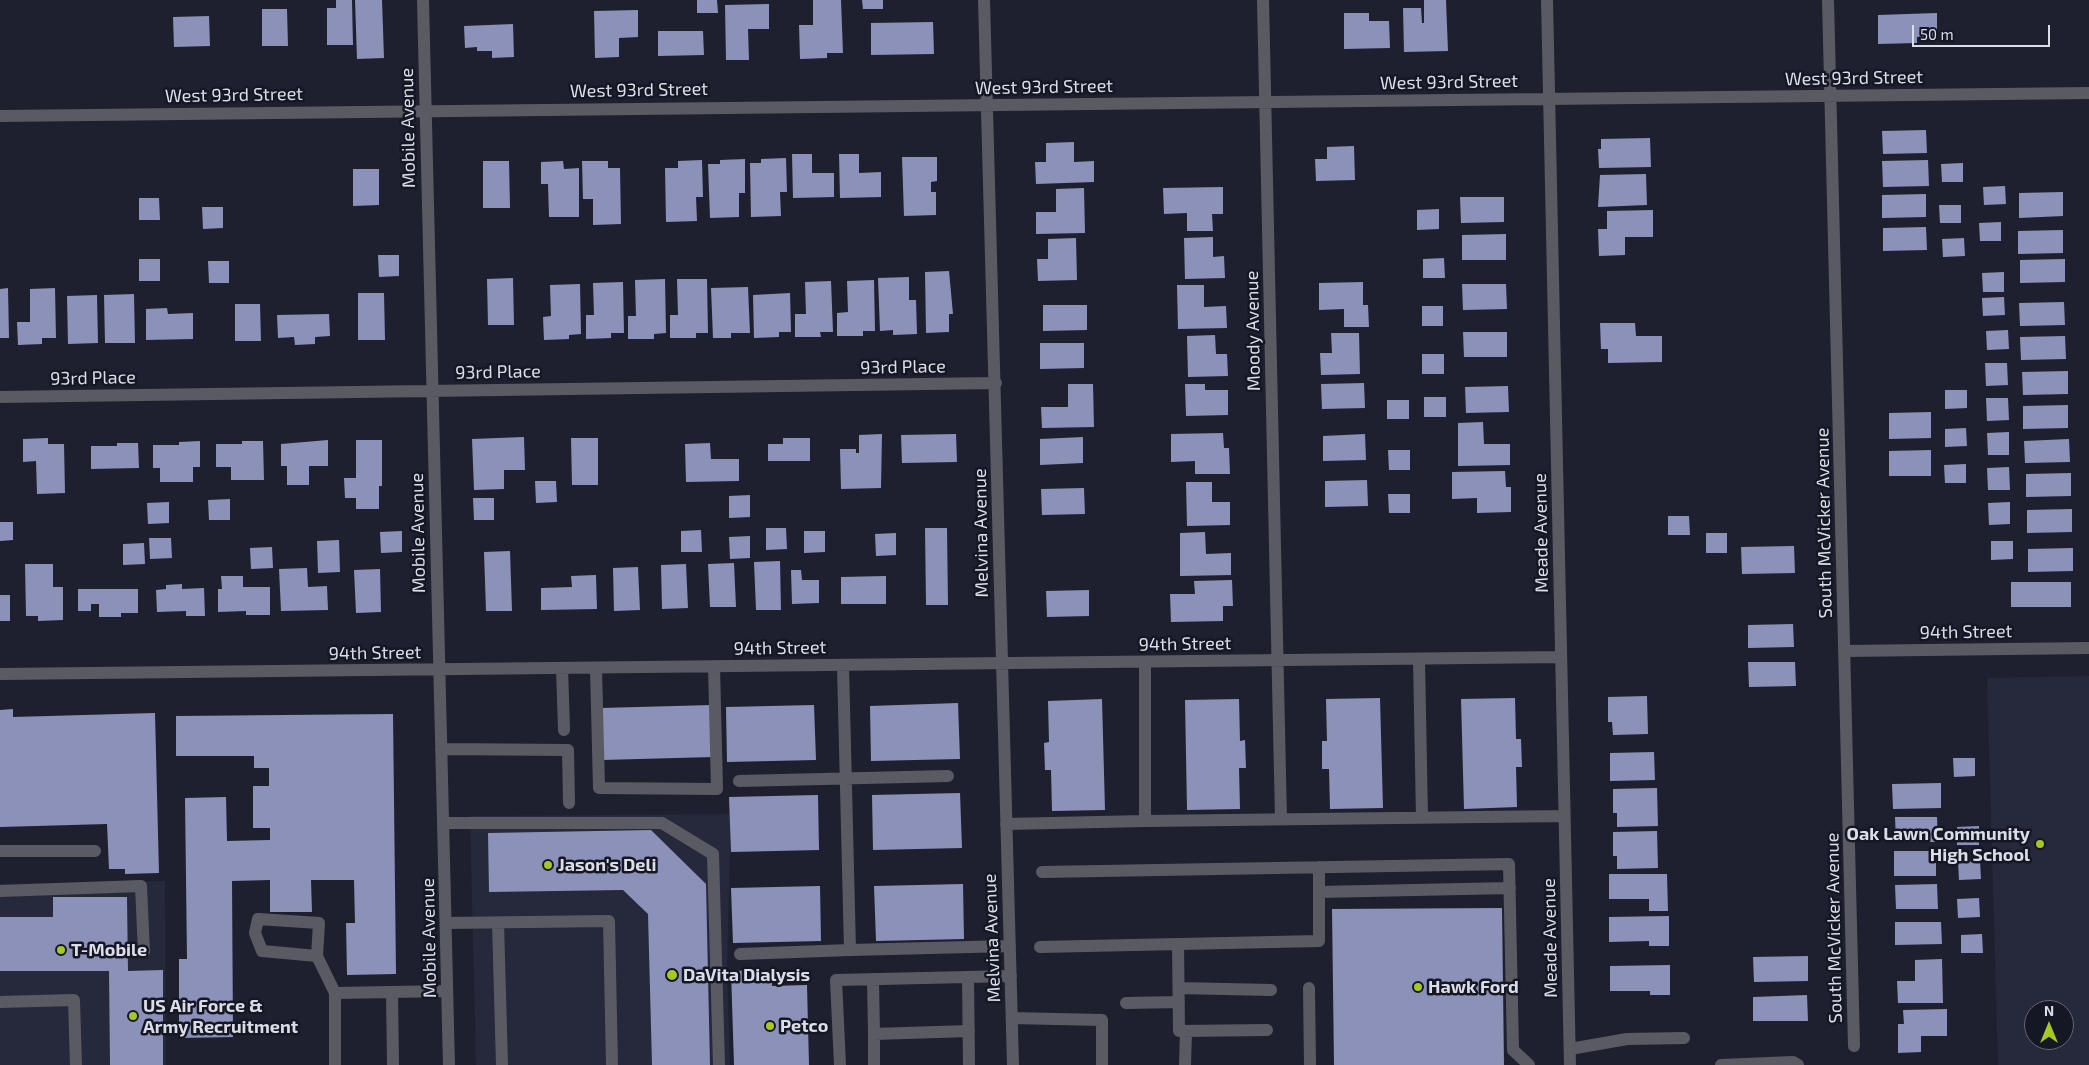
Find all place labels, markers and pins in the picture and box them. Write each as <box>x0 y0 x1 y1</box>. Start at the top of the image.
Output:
place label: Oak Lawn Community High School <box>1847 823 2030 866</box>
marker: Oak Lawn Community High School <box>2034 838 2046 850</box>
place label: Jason's Deli <box>558 854 656 876</box>
marker: Jason's Deli <box>542 859 554 871</box>
place label: T-Mobile <box>71 939 147 961</box>
marker: T-Mobile <box>55 944 67 956</box>
place label: DaVita Dialysis <box>683 964 810 986</box>
marker: DaVita Dialysis <box>665 968 679 982</box>
place label: Hawk Ford <box>1428 976 1519 998</box>
marker: Hawk Ford <box>1412 981 1424 993</box>
place label: US Air Force & Army Recruitment <box>143 995 298 1038</box>
marker: US Air Force & Army Recruitment <box>127 1010 139 1022</box>
place label: Petco <box>780 1015 828 1037</box>
marker: Petco <box>764 1020 776 1032</box>

